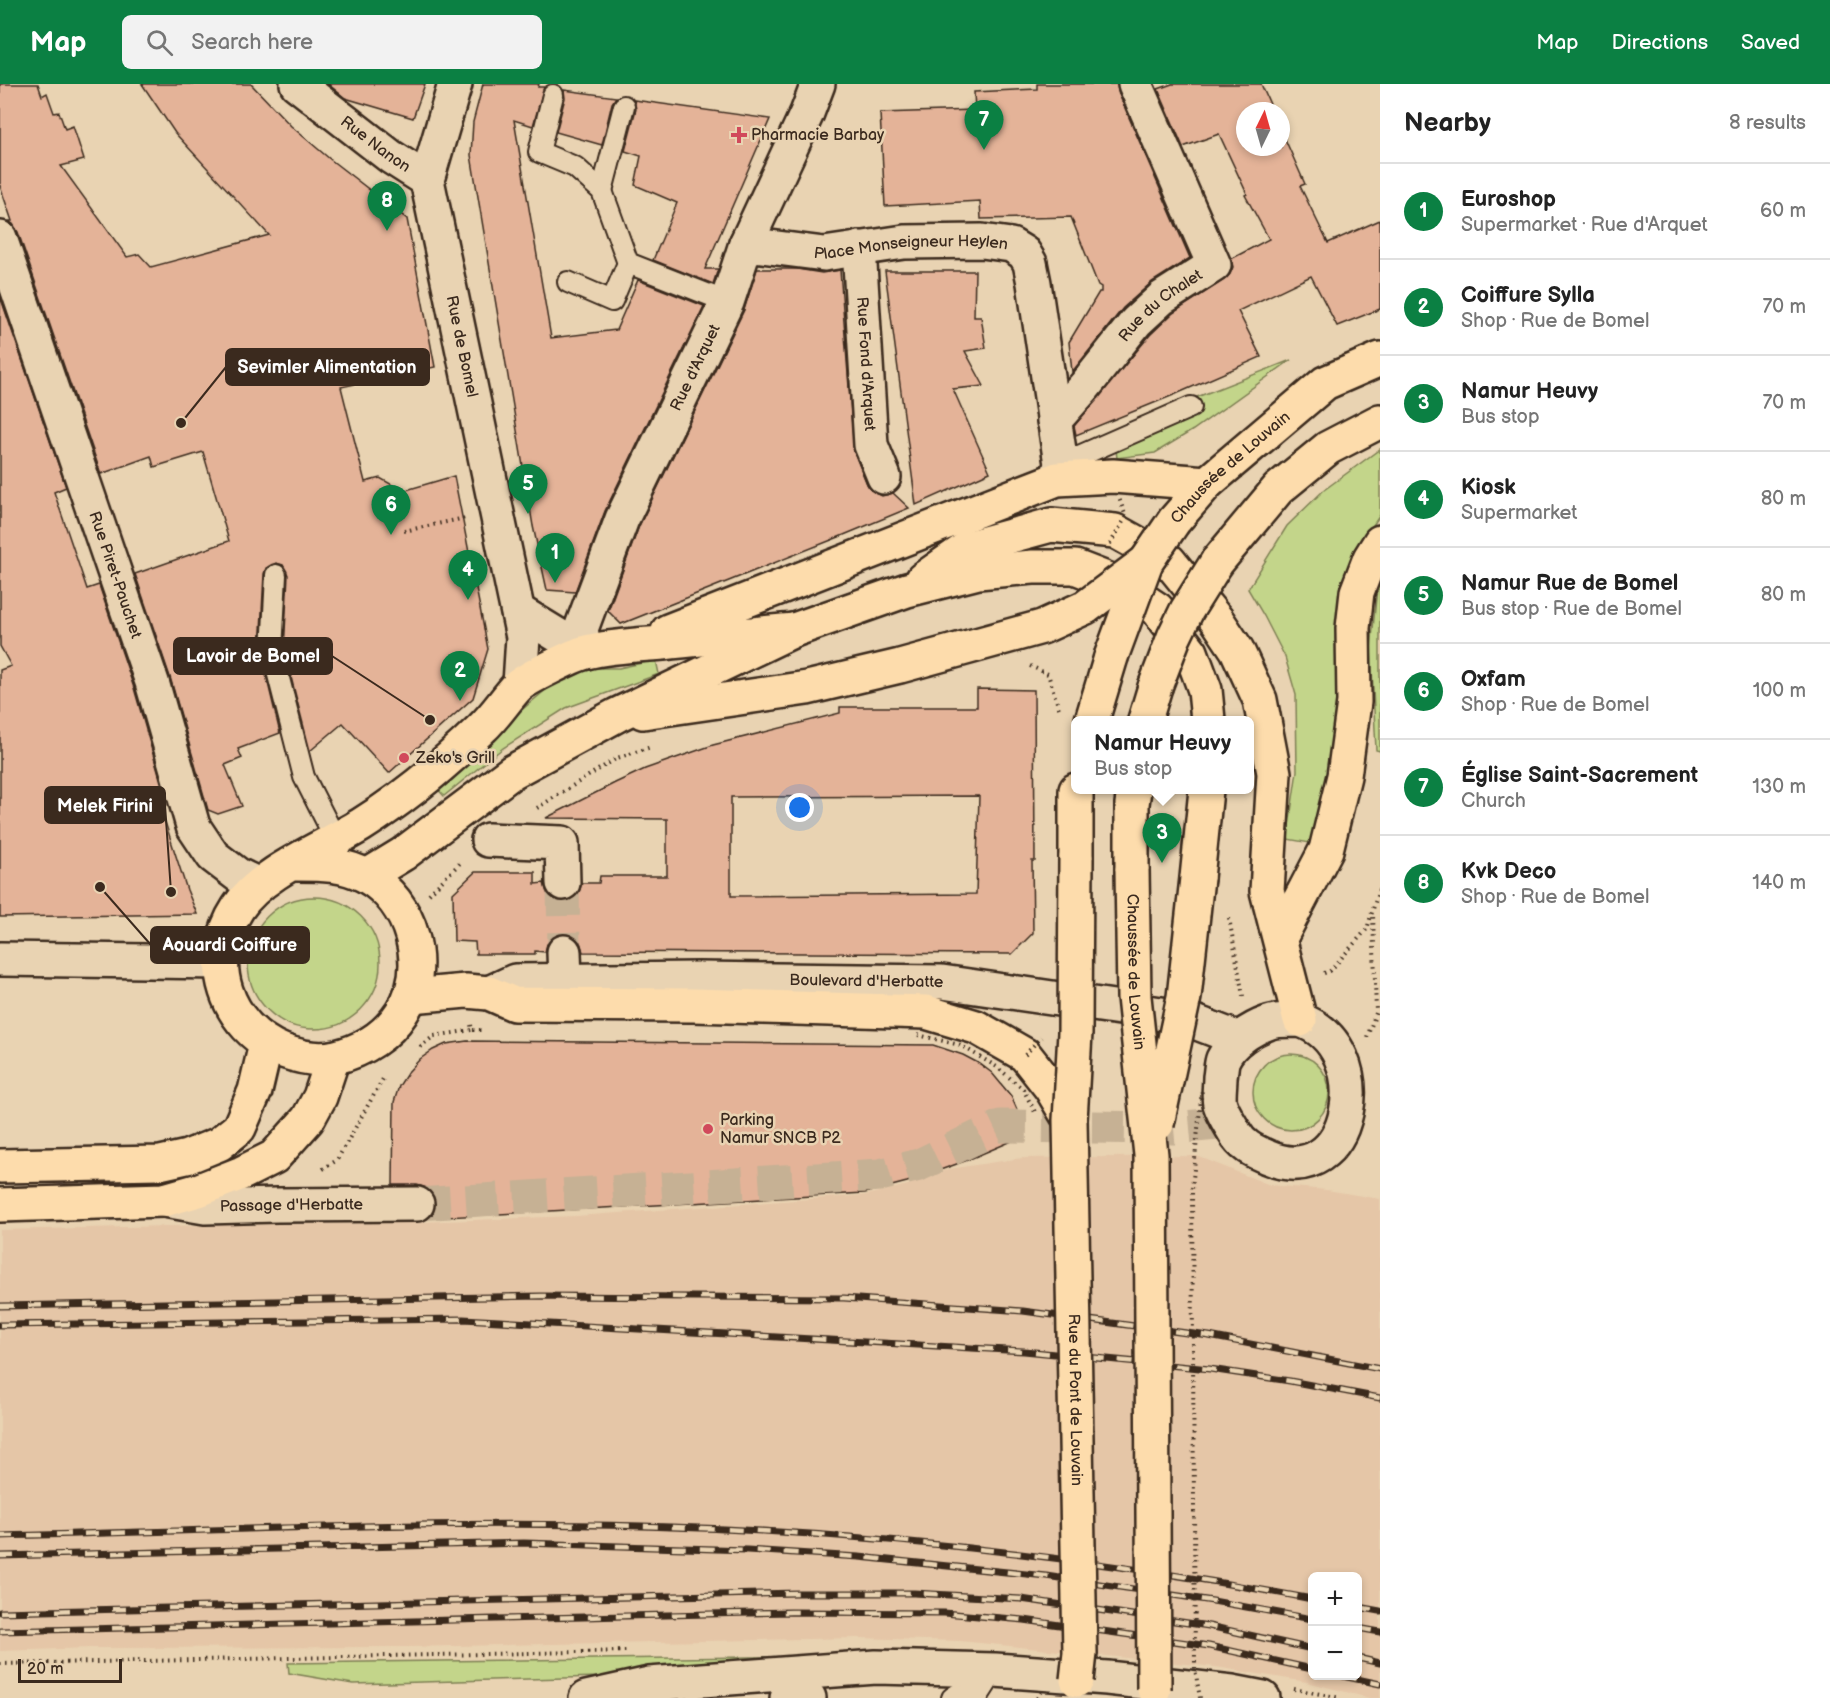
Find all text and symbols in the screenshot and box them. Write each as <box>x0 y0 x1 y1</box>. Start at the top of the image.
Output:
search box <box>122 15 542 69</box>
text: Map <box>30 26 86 59</box>
icon: search <box>143 26 176 59</box>
text: Search here <box>191 29 313 56</box>
text: Map <box>1536 30 1579 55</box>
text: Directions <box>1612 30 1708 55</box>
text: Saved <box>1741 30 1800 55</box>
pin: 7 <box>964 100 1004 150</box>
north arrow <box>1236 102 1290 156</box>
text: Nearby <box>1404 108 1491 139</box>
text: 8 results <box>1729 111 1806 135</box>
street label: Rue Nanon <box>337 112 414 176</box>
place label: Pharmacie Barbay <box>751 126 885 145</box>
marker: Pharmacie Barbay <box>732 128 746 142</box>
pin: 8 <box>368 182 406 231</box>
text: Euroshop <box>1461 186 1556 213</box>
text: 1 <box>1419 199 1428 223</box>
text: 60 m <box>1760 199 1806 223</box>
text: Supermarket · Rue d'Arquet <box>1461 213 1708 237</box>
street label: Place Monseigneur Heylen <box>813 231 1009 263</box>
street label: Rue du Chalet <box>1115 265 1206 345</box>
text: Coiffure Sylla <box>1461 282 1595 309</box>
street label: Rue de Bomel <box>442 294 482 399</box>
text: 2 <box>1418 295 1429 319</box>
text: 70 m <box>1762 295 1806 319</box>
street label: Rue Fond d'Arquet <box>852 296 880 432</box>
text: Shop · Rue de Bomel <box>1461 309 1649 333</box>
street label: Rue d'Arquet <box>666 321 724 414</box>
callout: Sevimler Alimentation <box>226 349 429 385</box>
text: Sevimler Alimentation <box>238 357 416 378</box>
text: Namur Heuvy <box>1461 378 1598 405</box>
text: 3 <box>1418 391 1429 415</box>
text: 70 m <box>1762 391 1806 415</box>
text: Bus stop <box>1461 405 1540 429</box>
street label: Chaussée de Louvain <box>1167 407 1294 527</box>
pin: 5 <box>508 464 548 514</box>
text: Kiosk <box>1461 474 1516 501</box>
pin: 6 <box>372 486 410 535</box>
text: 4 <box>1418 487 1429 511</box>
text: 80 m <box>1761 487 1806 511</box>
text: Supermarket <box>1461 501 1577 525</box>
street label: Rue Piret-Pauchet <box>85 509 146 641</box>
pin: 1 <box>536 534 574 583</box>
pin: 4 <box>448 550 488 600</box>
text: Namur Rue de Bomel <box>1461 570 1678 597</box>
text: 5 <box>1418 583 1429 607</box>
text: 80 m <box>1761 583 1806 607</box>
text: Bus stop · Rue de Bomel <box>1461 597 1682 621</box>
callout: Lavoir de Bomel <box>174 638 332 674</box>
text: Lavoir de Bomel <box>186 646 320 667</box>
pin: 2 <box>440 652 480 701</box>
text: Oxfam <box>1461 666 1526 693</box>
text: 6 <box>1417 679 1430 703</box>
text: 100 m <box>1753 679 1806 703</box>
text: Shop · Rue de Bomel <box>1461 693 1649 717</box>
popup <box>1071 716 1254 794</box>
text: Namur Heuvy <box>1094 730 1231 757</box>
place label: Zeko's Grill <box>415 749 495 768</box>
marker: Zeko's Grill <box>397 751 411 765</box>
text: Bus stop <box>1094 757 1172 781</box>
text: Église Saint-Sacrement <box>1461 762 1698 789</box>
text: 7 <box>1418 775 1429 799</box>
text: 130 m <box>1752 775 1806 799</box>
callout: Melek Firini <box>45 787 165 823</box>
text: Church <box>1461 789 1526 813</box>
your location <box>785 793 814 822</box>
text: Melek Firini <box>57 796 153 817</box>
pin: 3 <box>1142 814 1182 863</box>
text: Kvk Deco <box>1461 858 1556 885</box>
text: 8 <box>1417 871 1430 895</box>
text: 140 m <box>1752 871 1806 895</box>
text: Shop · Rue de Bomel <box>1461 885 1649 909</box>
street label: Chaussée de Louvain <box>1123 894 1149 1051</box>
callout: Aouardi Coiffure <box>151 927 309 963</box>
text: Aouardi Coiffure <box>162 935 297 956</box>
street label: Boulevard d'Herbatte <box>789 971 944 992</box>
place label: Parking Namur SNCB P2 <box>720 1111 841 1148</box>
marker: Parking Namur SNCB P2 <box>701 1122 715 1136</box>
street label: Passage d'Herbatte <box>220 1195 364 1216</box>
street label: Rue du Pont de Louvain <box>1064 1313 1086 1486</box>
map controls <box>1308 1572 1362 1680</box>
button: + <box>1308 1572 1362 1626</box>
button: − <box>1308 1626 1362 1680</box>
scale bar <box>18 1656 122 1684</box>
text: 20 m <box>27 1660 63 1679</box>

